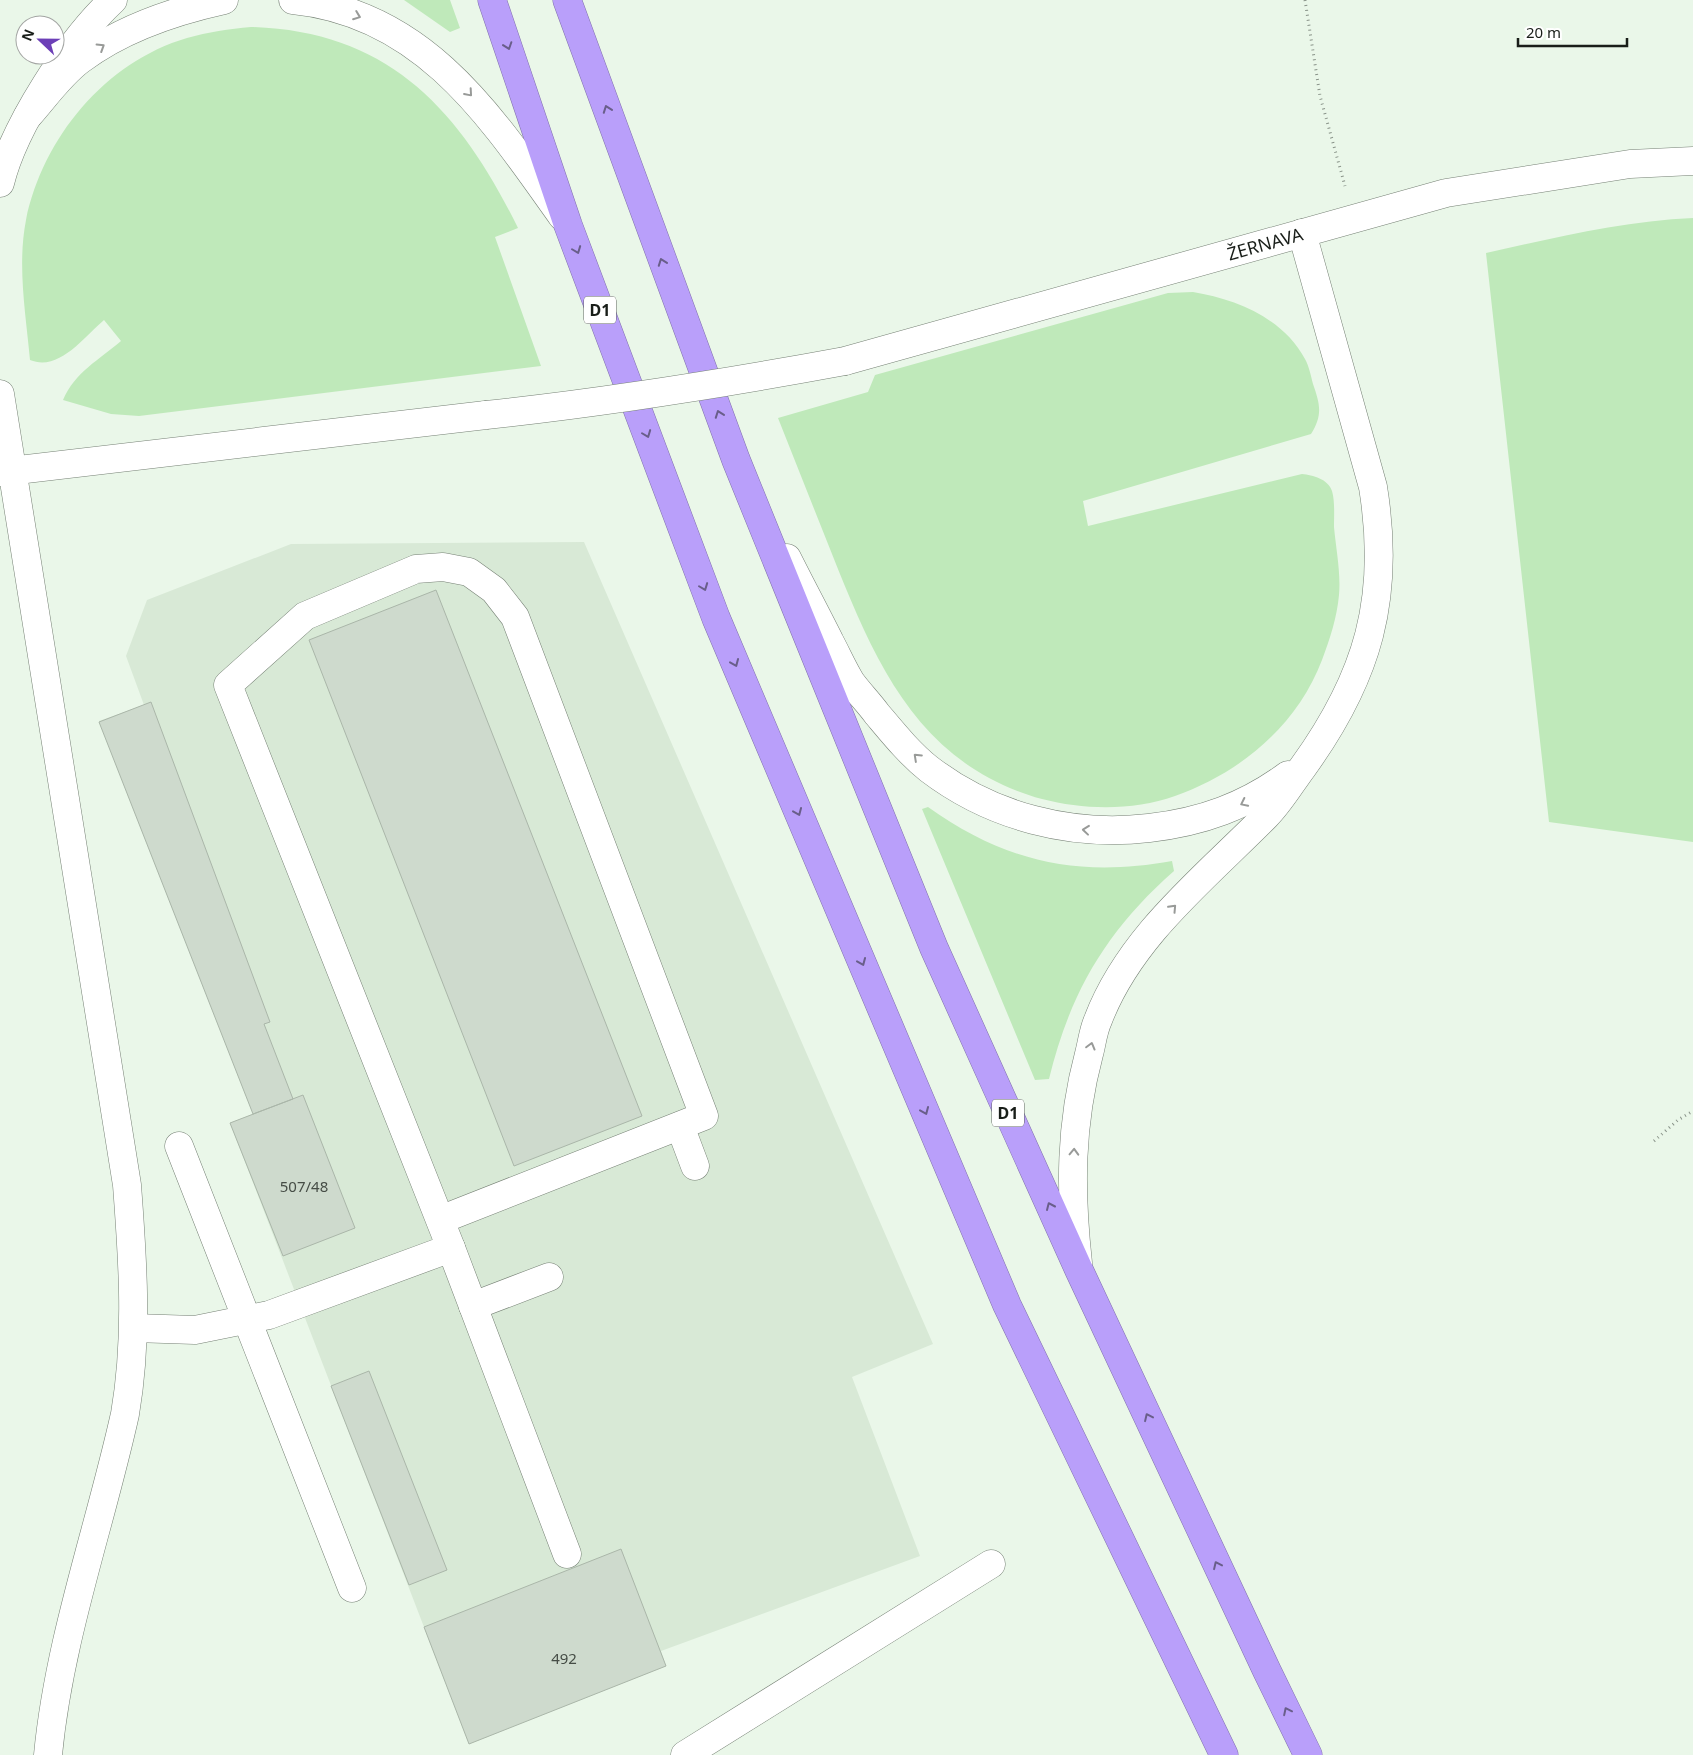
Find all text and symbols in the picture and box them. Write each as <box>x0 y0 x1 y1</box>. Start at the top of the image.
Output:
one-way arrow <box>352 9 361 20</box>
north arrow <box>15 15 65 65</box>
scale bar <box>1518 15 1627 47</box>
text: 20 m <box>1526 22 1561 42</box>
text: N <box>17 26 38 44</box>
one-way arrow <box>502 41 512 50</box>
one-way arrow <box>96 43 105 53</box>
one-way arrow <box>463 88 472 97</box>
one-way arrow <box>603 105 613 114</box>
street label: ŽERNAVA <box>1224 221 1306 266</box>
one-way arrow <box>572 245 582 253</box>
one-way arrow <box>658 258 668 267</box>
road number: D1 <box>584 296 616 324</box>
one-way arrow <box>715 410 725 419</box>
one-way arrow <box>641 430 651 438</box>
one-way arrow <box>698 582 708 590</box>
one-way arrow <box>729 658 739 666</box>
one-way arrow <box>914 754 923 763</box>
one-way arrow <box>1240 797 1249 807</box>
one-way arrow <box>792 807 803 816</box>
one-way arrow <box>1082 825 1090 836</box>
one-way arrow <box>1167 905 1176 914</box>
one-way arrow <box>855 957 866 966</box>
one-way arrow <box>1085 1042 1096 1051</box>
road number: D1 <box>992 1100 1024 1126</box>
one-way arrow <box>919 1106 929 1115</box>
one-way arrow <box>1068 1148 1079 1156</box>
house number: 507/48 <box>280 1176 328 1196</box>
one-way arrow <box>1046 1202 1057 1211</box>
one-way arrow <box>1144 1413 1154 1422</box>
one-way arrow <box>1213 1561 1223 1570</box>
house number: 492 <box>551 1648 577 1668</box>
one-way arrow <box>1283 1708 1293 1717</box>

